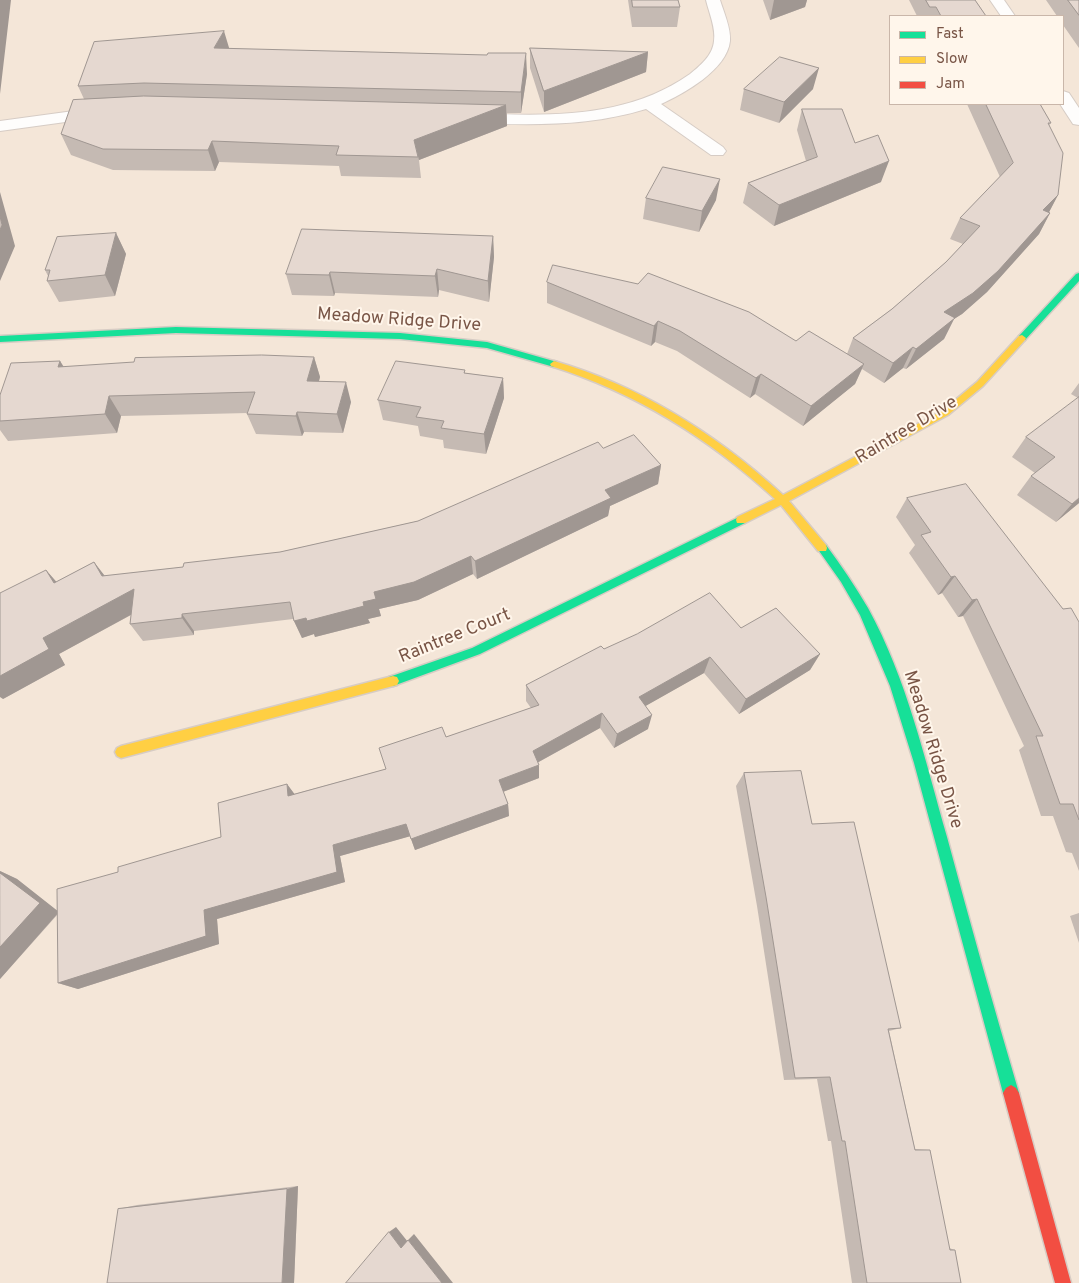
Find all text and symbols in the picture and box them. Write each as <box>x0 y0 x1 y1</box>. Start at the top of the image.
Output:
legend <box>889 15 1064 105</box>
text: Fast <box>936 25 964 44</box>
text: Slow <box>936 50 968 69</box>
text: Jam <box>936 75 965 94</box>
street label: Meadow Ridge Drive <box>316 305 482 337</box>
street label: Raintree Drive <box>852 392 962 470</box>
street label: Raintree Court <box>396 605 514 669</box>
street label: Meadow Ridge Drive <box>898 668 966 832</box>

